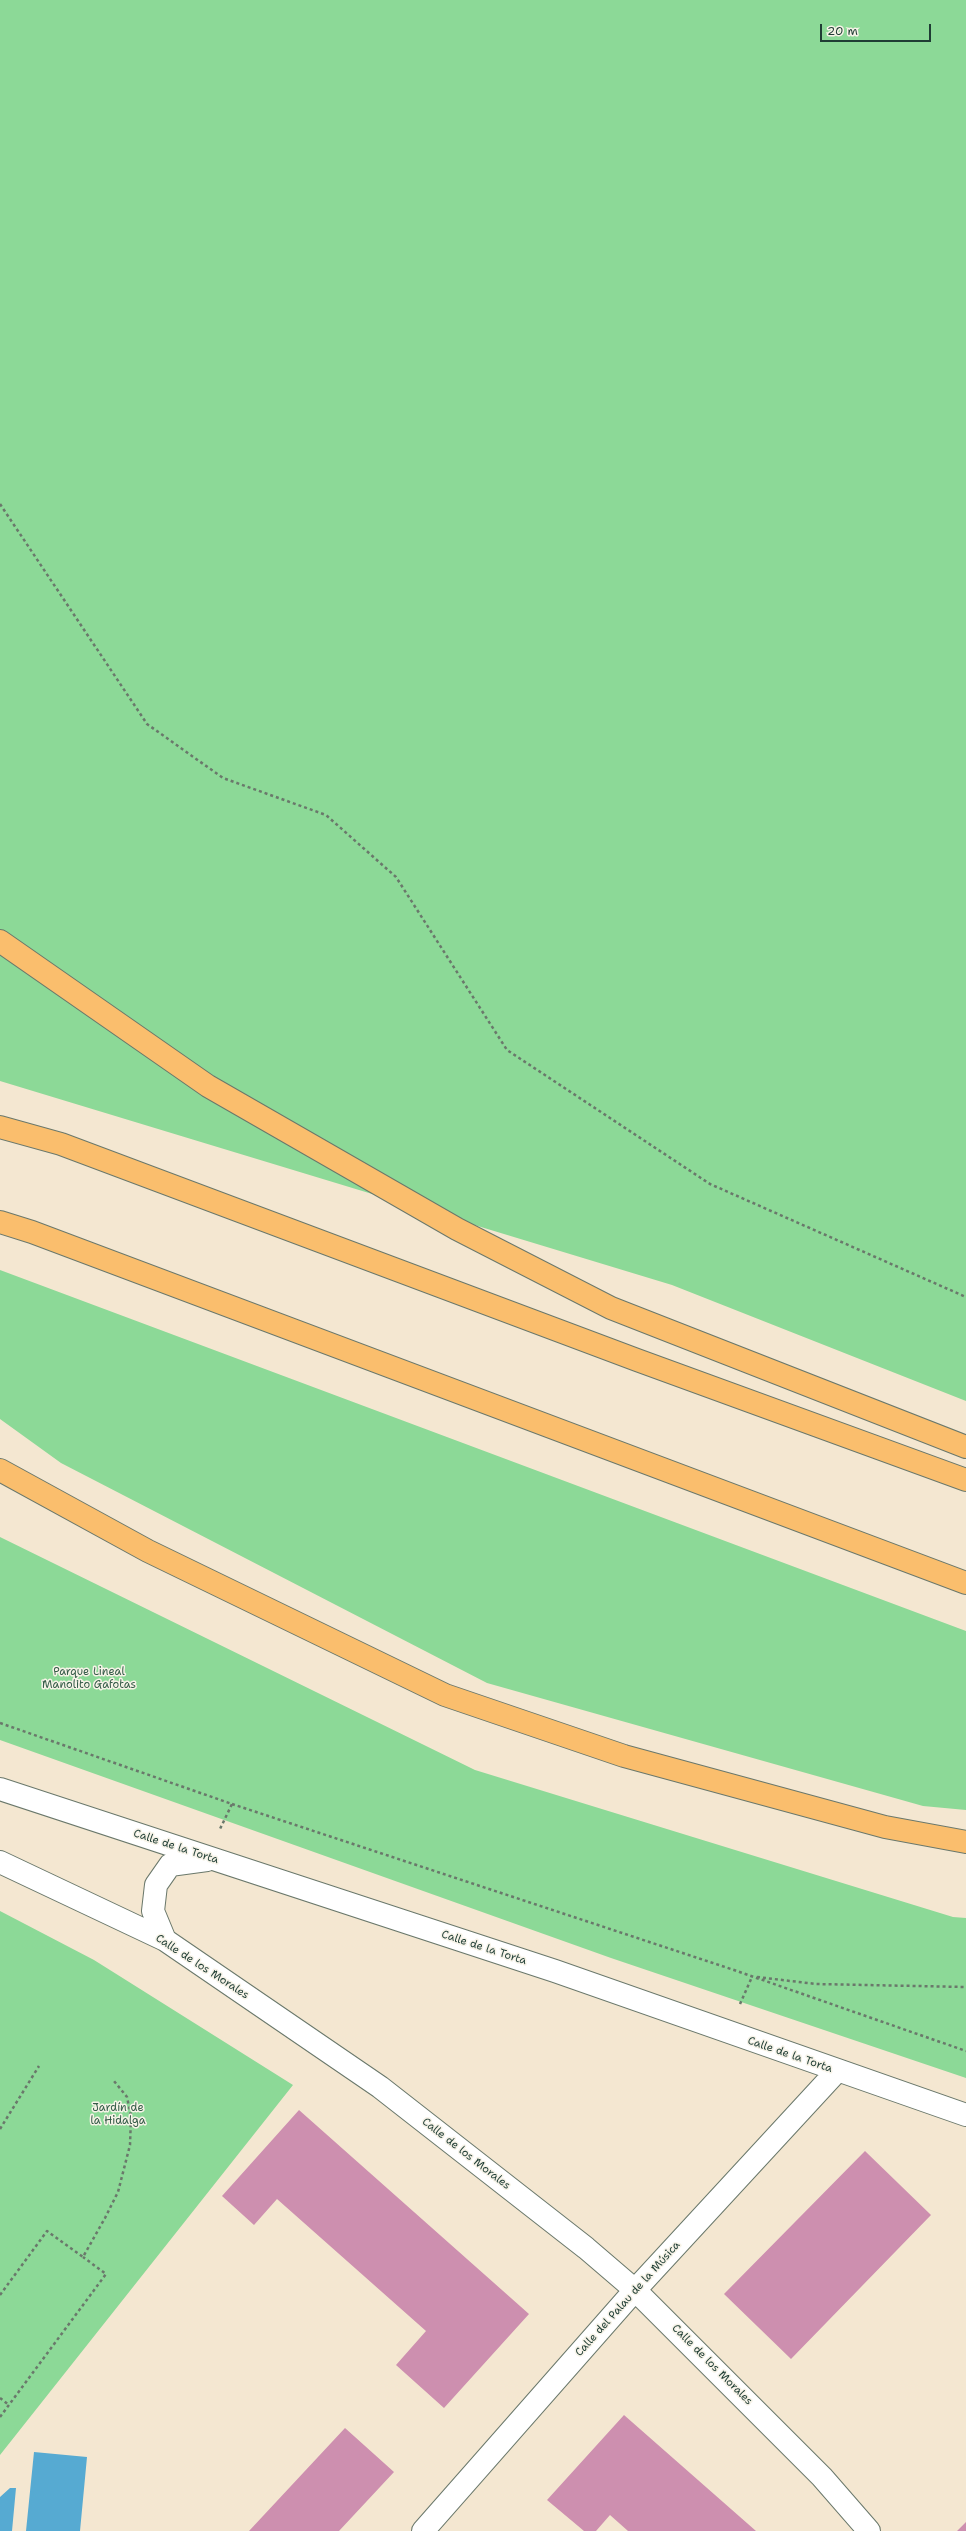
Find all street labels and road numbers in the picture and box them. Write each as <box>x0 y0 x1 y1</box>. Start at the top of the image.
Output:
street label: Calle de la Torta <box>132 1827 220 1867</box>
street label: Calle de la Torta <box>440 1928 528 1968</box>
street label: Calle de los Morales <box>153 1932 251 2002</box>
street label: Calle de la Torta <box>746 2034 834 2076</box>
street label: Calle de los Morales <box>419 2115 513 2193</box>
street label: Calle del Palau de la Música <box>573 2239 683 2359</box>
street label: Calle de los Morales <box>669 2322 755 2408</box>

